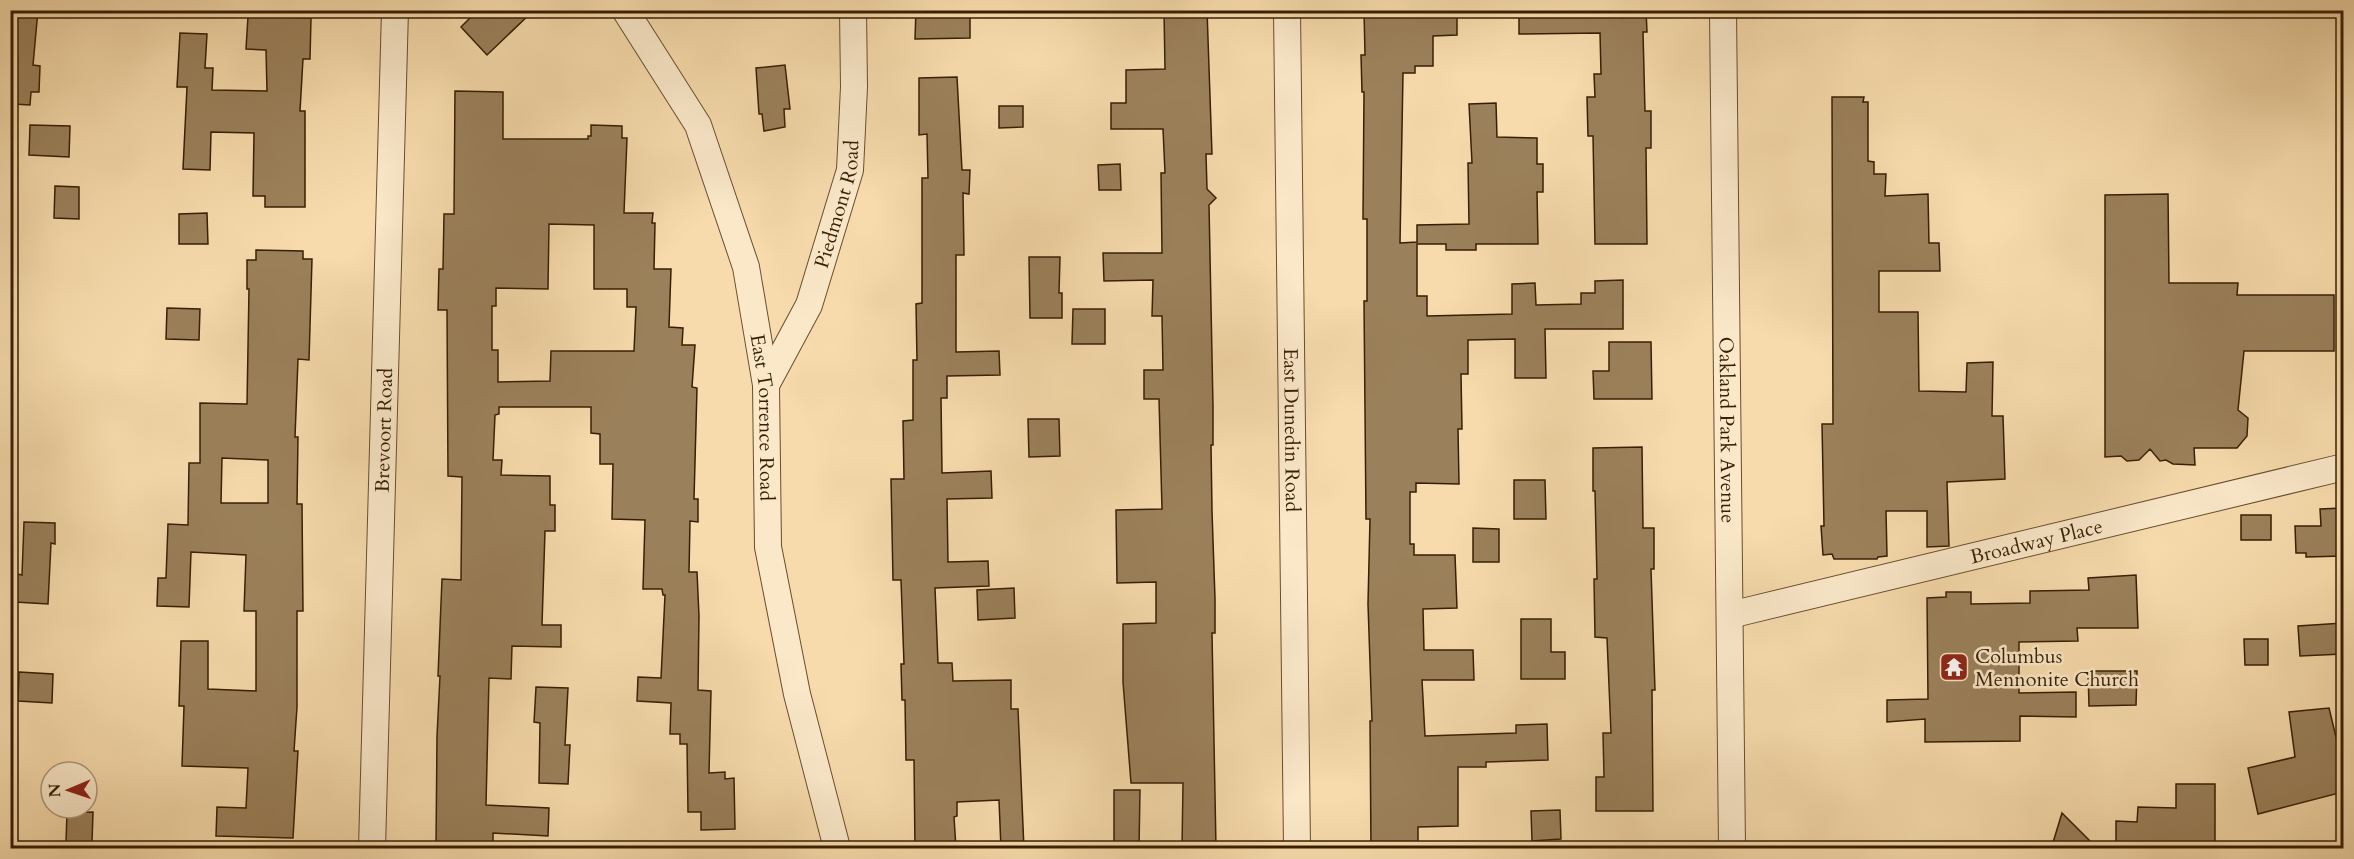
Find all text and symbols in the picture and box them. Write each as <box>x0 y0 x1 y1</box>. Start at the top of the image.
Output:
street label: Piedmont Road <box>807 139 865 271</box>
street label: East Torrence Road <box>744 332 781 501</box>
street label: Oakland Park Avenue <box>1713 337 1742 523</box>
street label: East Dunedin Road <box>1278 348 1306 513</box>
street label: Brevoort Road <box>368 367 399 493</box>
street label: Broadway Place <box>1967 512 2105 570</box>
place label: Columbus Mennonite Church <box>1975 643 2139 693</box>
temple icon: Columbus Mennonite Church <box>1938 651 1970 683</box>
north arrow <box>39 760 99 820</box>
text: N <box>44 783 66 798</box>

